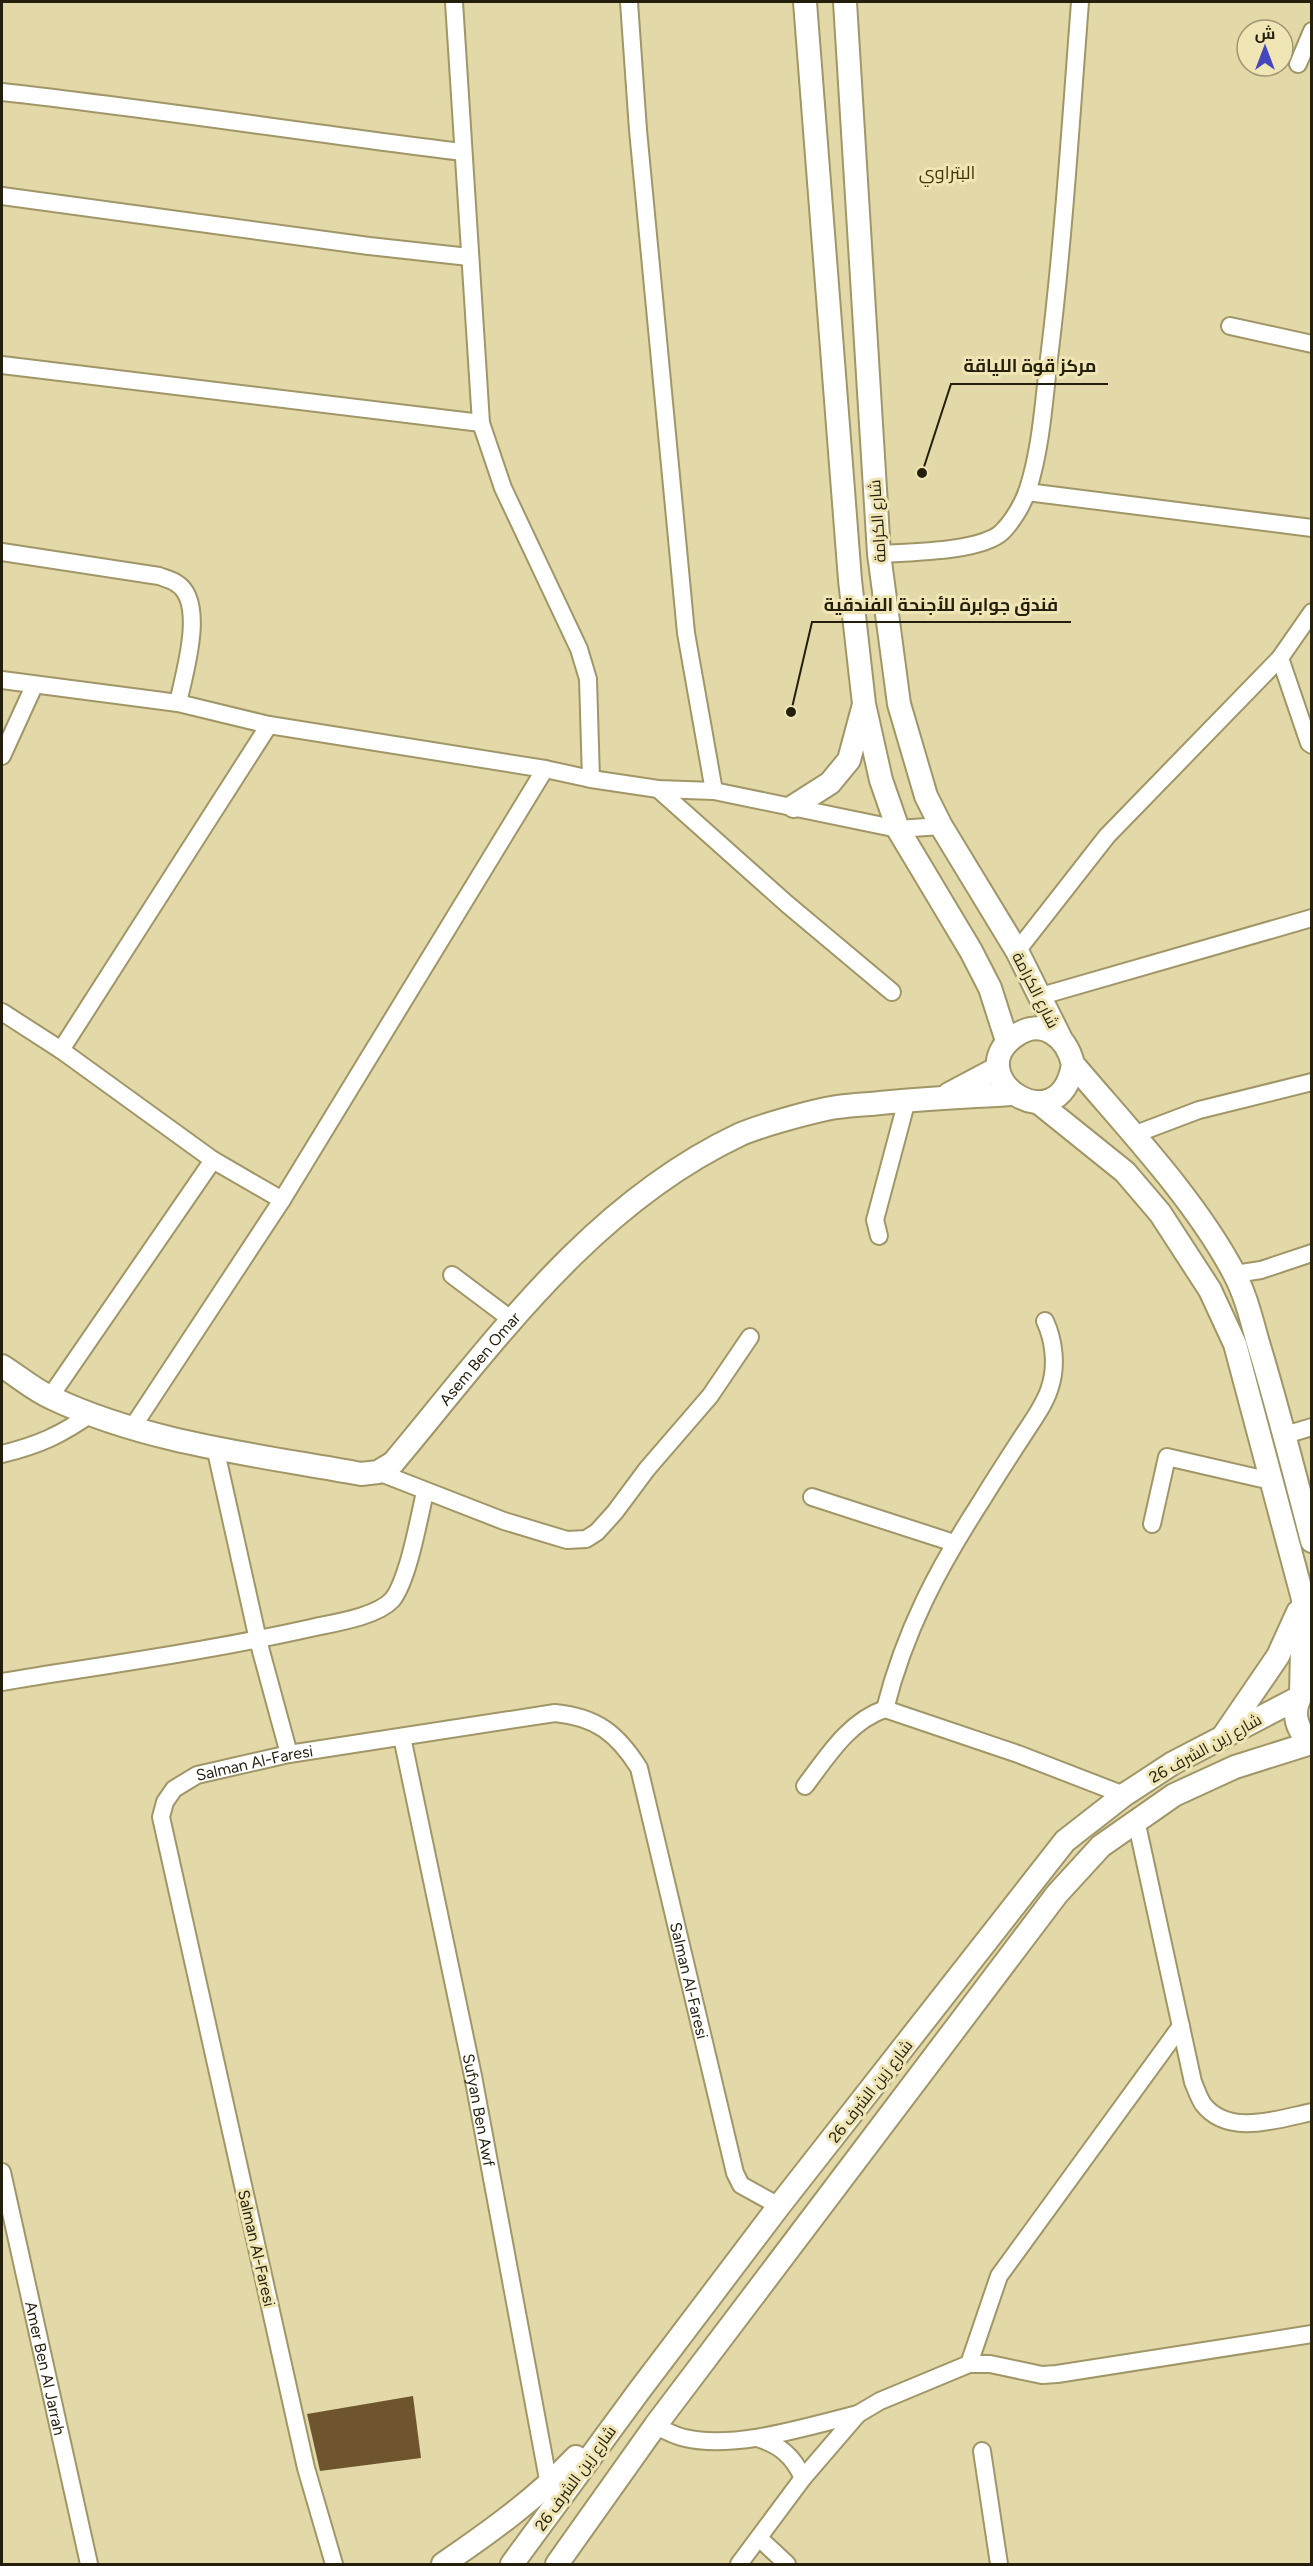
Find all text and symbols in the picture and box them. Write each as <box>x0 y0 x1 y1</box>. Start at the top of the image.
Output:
north arrow <box>1235 18 1295 78</box>
text: ش <box>1255 24 1275 43</box>
district label: البتراوي <box>919 162 975 187</box>
callout: مركز قوة اللياقة <box>951 348 1108 384</box>
text: مركز قوة اللياقة <box>964 355 1096 377</box>
street label: شارع الكرامة <box>865 479 892 563</box>
callout: فندق جوابرة للأجنحة الفندقية <box>812 586 1071 622</box>
text: فندق جوابرة للأجنحة الفندقية <box>824 594 1058 616</box>
street label: شارع الكرامة <box>1007 949 1063 1032</box>
street label: Asem Ben Omar <box>435 1308 525 1409</box>
street label: شارع زين الشرف 26 <box>1146 1710 1266 1789</box>
street label: Salman Al-Faresi <box>194 1741 314 1785</box>
street label: Salman Al-Faresi <box>666 1920 712 2041</box>
street label: شارع زين الشرف 26 <box>824 2036 918 2148</box>
street label: Sufyan Ben Awf <box>459 2052 499 2168</box>
street label: Salman Al-Faresi <box>234 2188 279 2308</box>
street label: Amer Ben Al Jarrah <box>21 2300 69 2437</box>
street label: شارع زين الشرف 26 <box>531 2422 622 2536</box>

